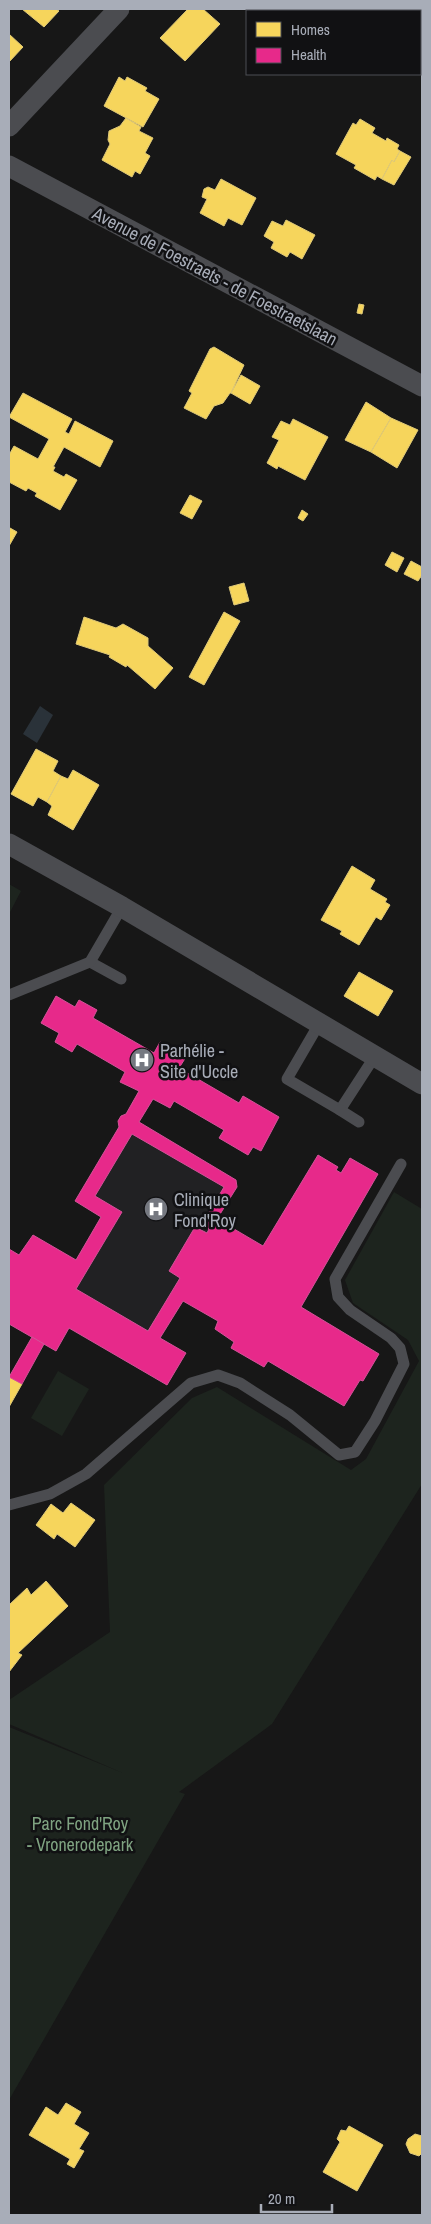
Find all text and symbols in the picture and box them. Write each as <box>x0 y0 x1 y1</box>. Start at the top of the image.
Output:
legend <box>246 10 421 75</box>
text: Homes <box>291 19 330 40</box>
text: Health <box>291 44 327 65</box>
street label: Avenue de Foestraets - de Foestraetslaan <box>87 200 342 351</box>
place label: Parhélie - Site d'Uccle <box>160 1038 238 1084</box>
hospital icon: Parhélie - Site d'Uccle <box>129 1047 155 1073</box>
place label: Clinique Fond'Roy <box>174 1187 237 1233</box>
hospital icon: Clinique Fond'Roy <box>143 1196 169 1222</box>
park label: Parc Fond'Roy - Vronerodepark <box>27 1811 134 1857</box>
scale bar <box>261 2182 332 2214</box>
text: 20 m <box>268 2188 295 2209</box>

